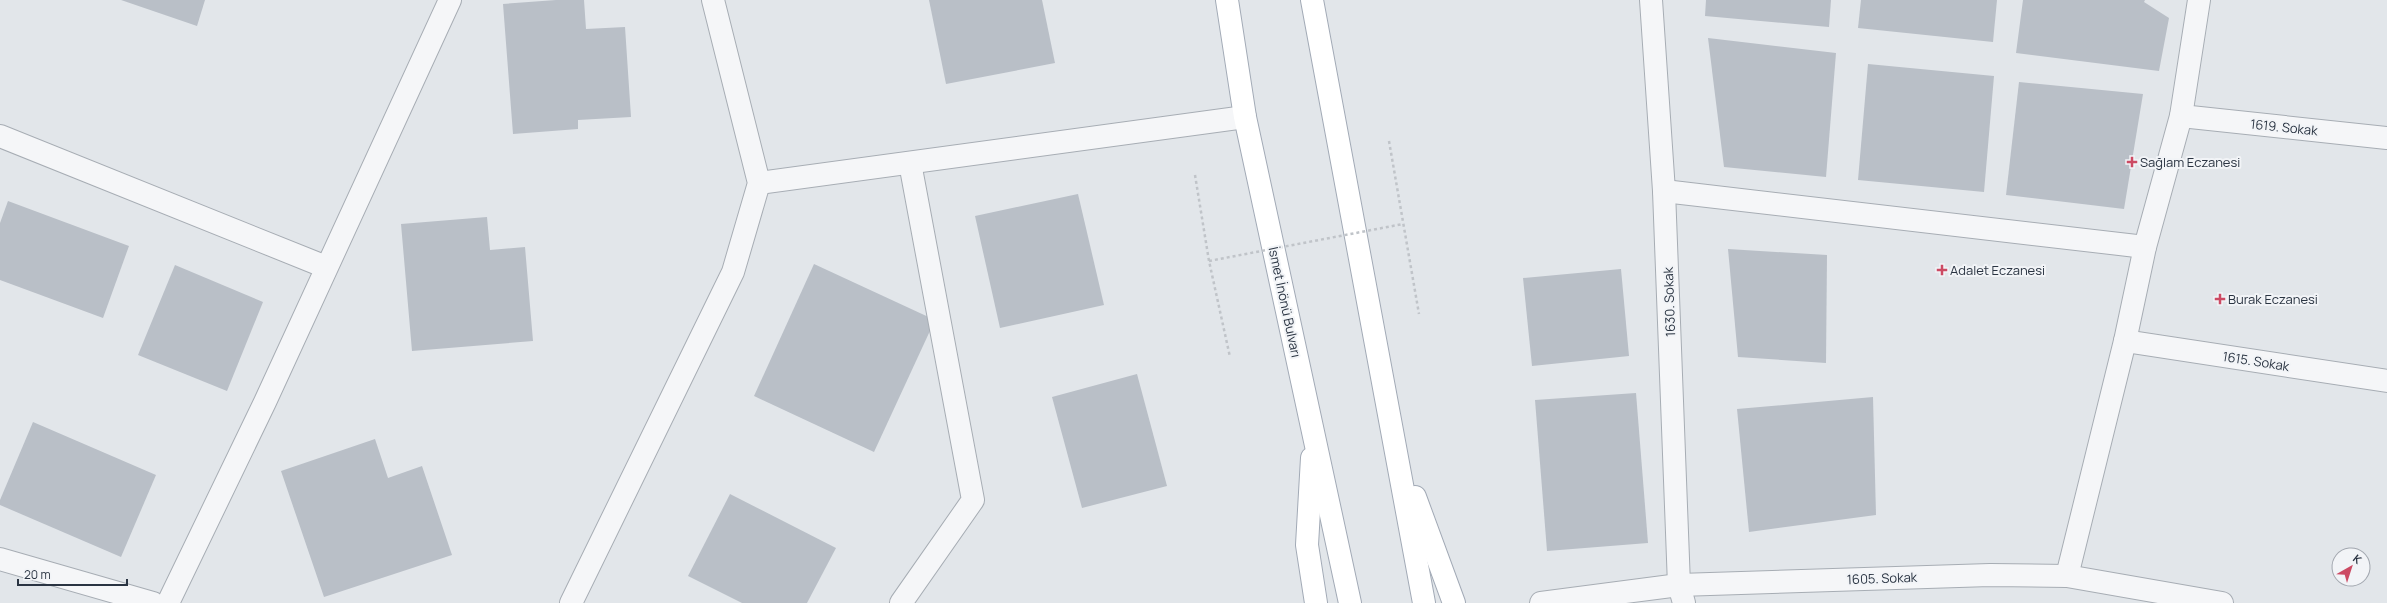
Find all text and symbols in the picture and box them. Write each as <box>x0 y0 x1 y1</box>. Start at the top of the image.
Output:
street label: 1619. Sokak <box>2249 115 2319 140</box>
place label: Sağlam Eczanesi <box>2140 153 2240 171</box>
marker: Sağlam Eczanesi <box>2127 157 2137 167</box>
street label: İsmet İnönü Bulvarı <box>1264 245 1306 359</box>
place label: Adalet Eczanesi <box>1950 261 2045 279</box>
marker: Adalet Eczanesi <box>1937 265 1947 275</box>
street label: 1630. Sokak <box>1659 266 1679 337</box>
place label: Burak Eczanesi <box>2228 290 2318 308</box>
marker: Burak Eczanesi <box>2215 294 2225 304</box>
street label: 1615. Sokak <box>2221 347 2291 375</box>
north arrow <box>2331 547 2371 587</box>
text: K <box>2350 551 2366 567</box>
scale bar <box>18 561 127 587</box>
text: 20 m <box>24 566 51 583</box>
street label: 1605. Sokak <box>1847 568 1918 588</box>

